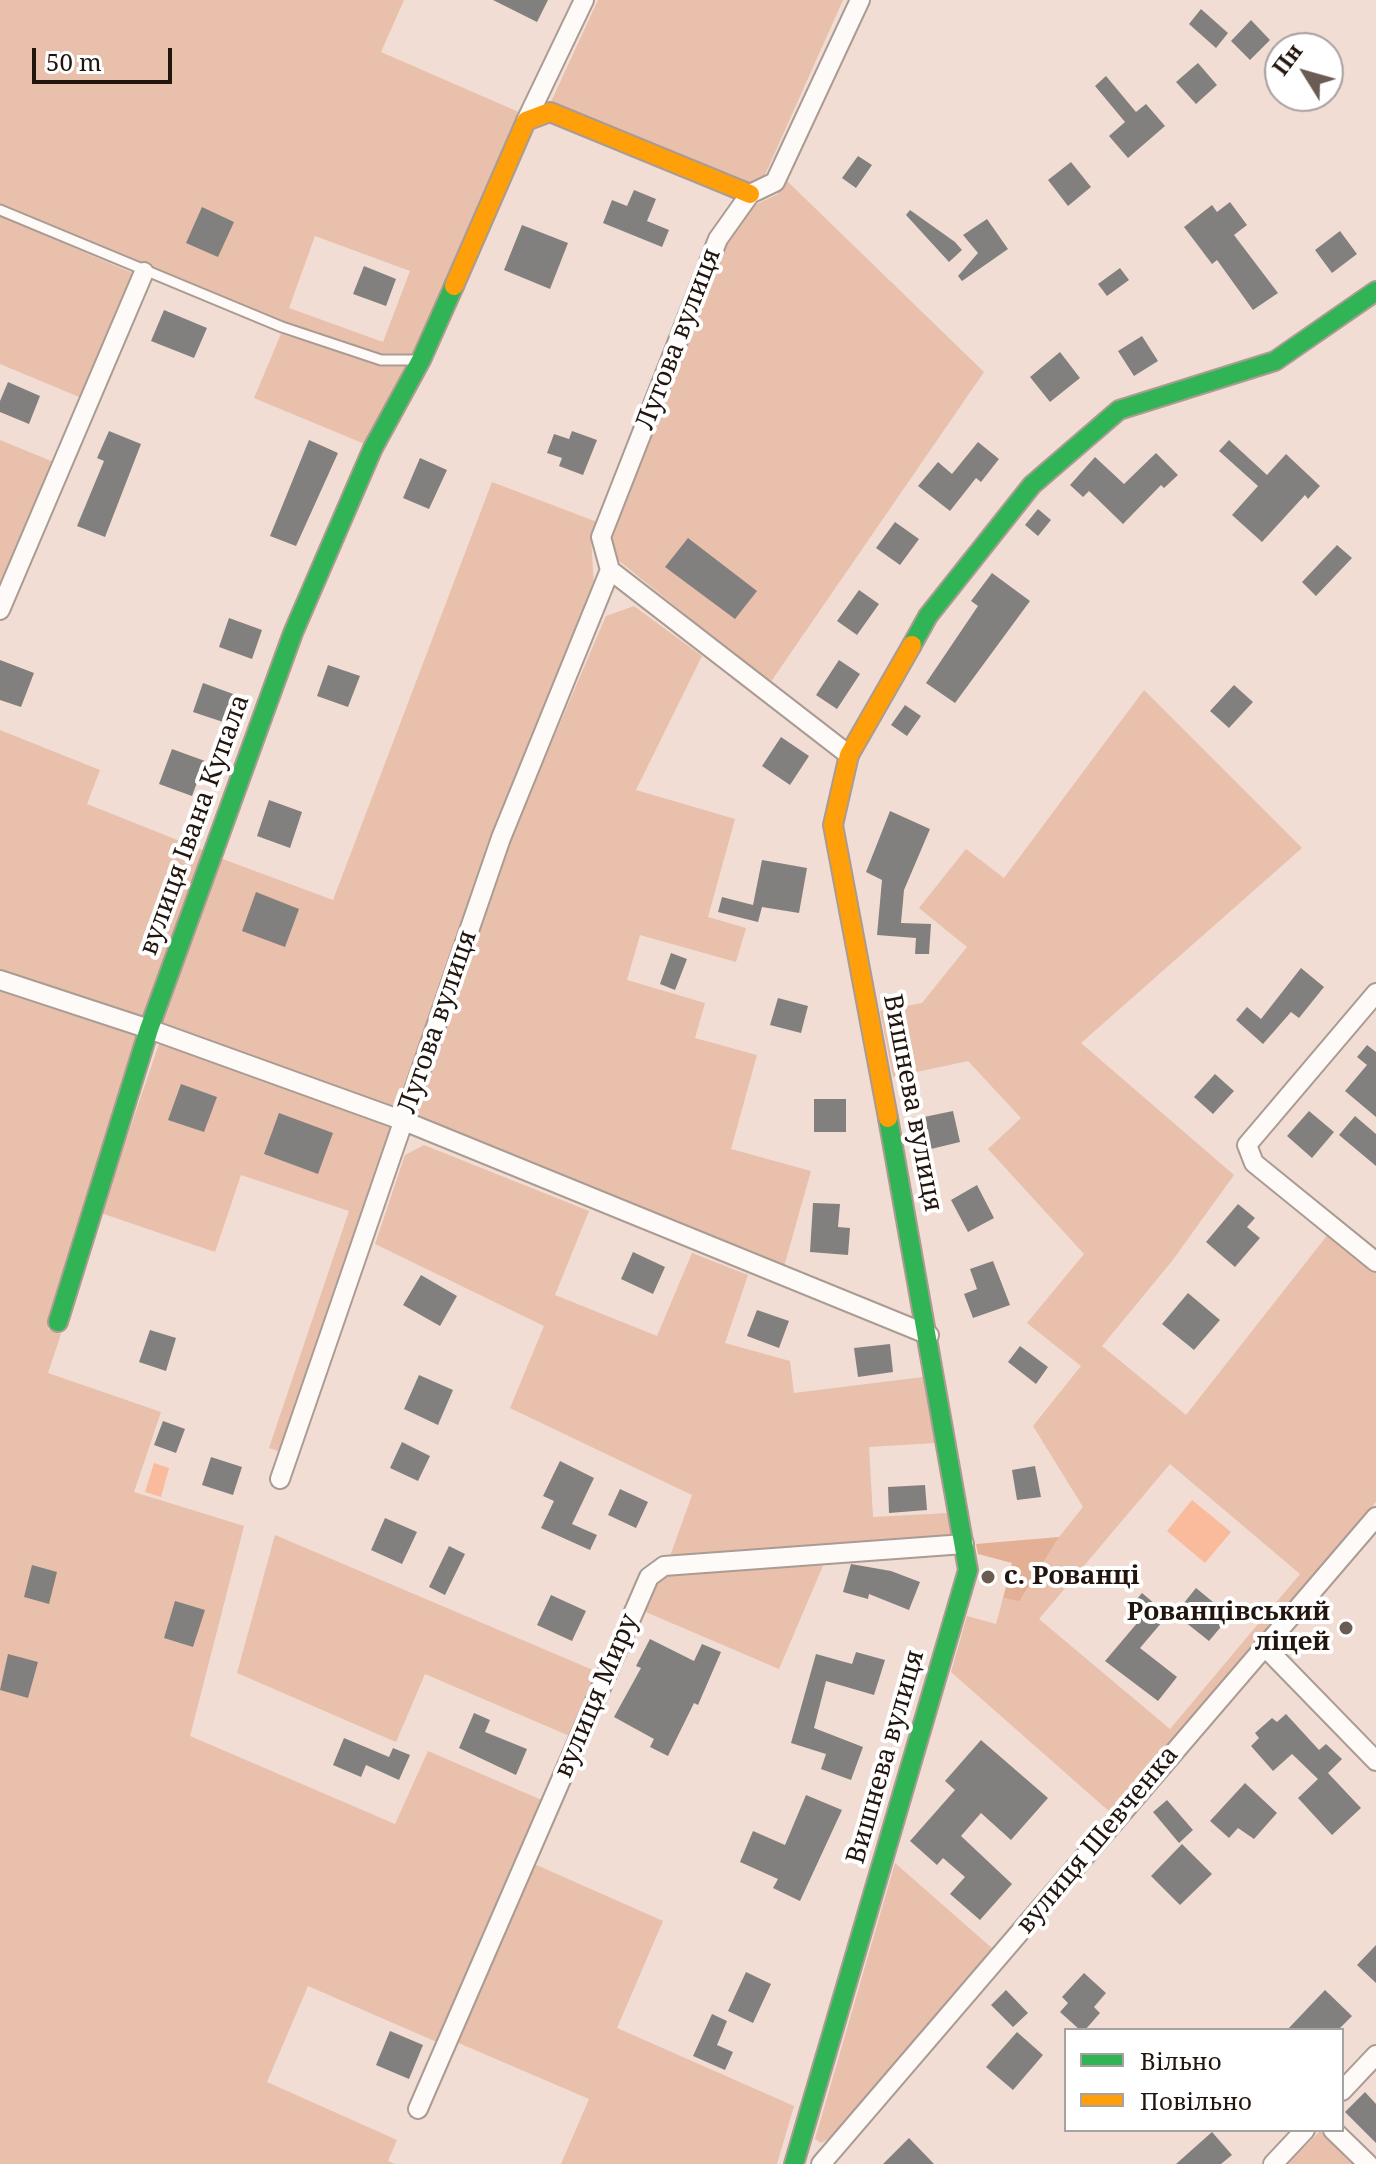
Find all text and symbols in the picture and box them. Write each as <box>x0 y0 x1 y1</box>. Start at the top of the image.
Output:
scale bar <box>36 32 176 82</box>
north arrow <box>1264 32 1344 112</box>
text: Пн <box>1265 37 1308 81</box>
text: 50 m <box>46 45 102 78</box>
street label: Лугова вулиця <box>630 244 728 434</box>
street label: вулиця Івана Купала <box>133 690 257 960</box>
street label: Лугова вулиця <box>392 926 484 1118</box>
street label: Вишнева вулиця <box>876 992 948 1214</box>
place label: с. Рованці <box>1004 1561 1140 1593</box>
marker: с. Рованці <box>979 1568 997 1586</box>
place label: Рованцівський ліцей <box>1127 1597 1330 1658</box>
street label: вулиця Миру <box>548 1609 646 1783</box>
marker: Рованцівський ліцей <box>1337 1619 1355 1637</box>
street label: Вишнева вулиця <box>841 1646 931 1868</box>
street label: вулиця Шевченка <box>1010 1740 1186 1940</box>
legend <box>1064 2028 1344 2132</box>
text: Вільно <box>1140 2044 1222 2077</box>
text: Повільно <box>1140 2084 1252 2117</box>

